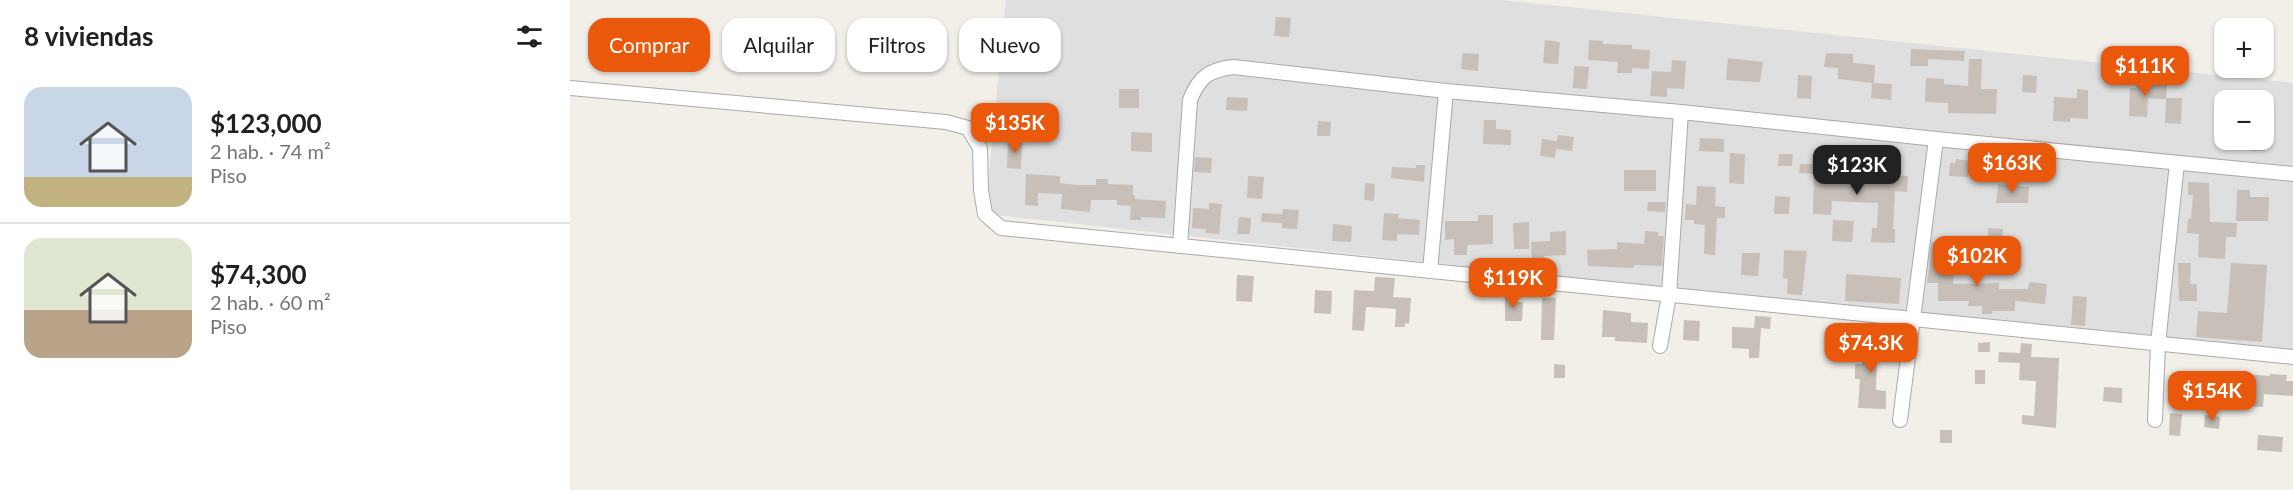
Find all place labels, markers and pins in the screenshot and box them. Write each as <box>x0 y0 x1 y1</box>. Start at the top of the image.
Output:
pin: $111K <box>2103 46 2187 97</box>
pin: $135K <box>973 103 1057 154</box>
pin: $163K <box>1970 143 2054 194</box>
pin: $123K <box>1815 145 1899 196</box>
pin: $102K <box>1935 236 2019 287</box>
pin: $119K <box>1471 258 1555 309</box>
pin: $74.3K <box>1822 323 1920 374</box>
pin: $154K <box>2170 371 2254 422</box>

